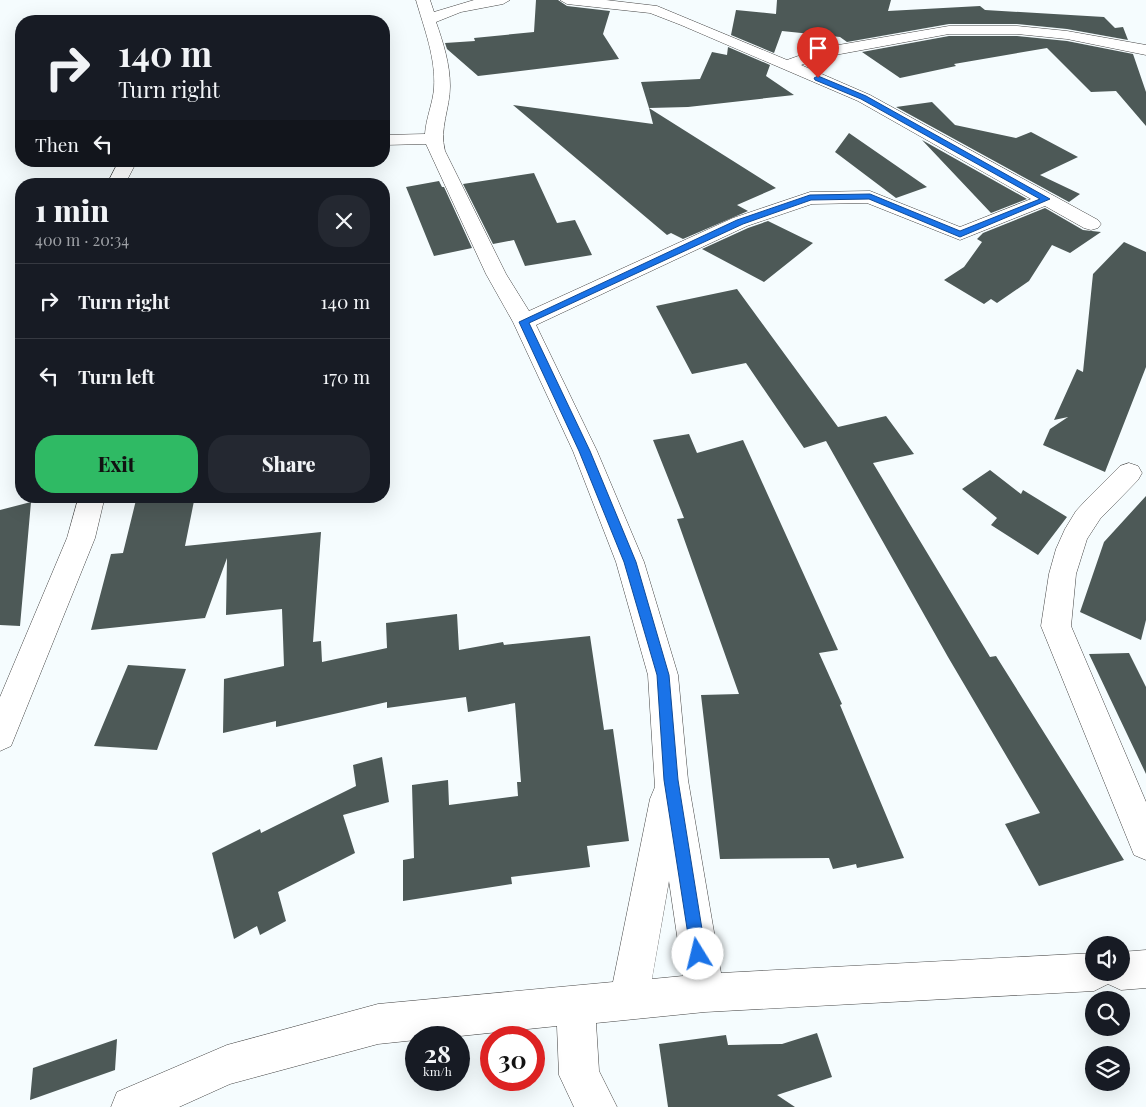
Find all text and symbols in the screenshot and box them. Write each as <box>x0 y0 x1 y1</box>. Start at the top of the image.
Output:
pin <box>797 27 839 78</box>
text: 140 m <box>118 29 212 76</box>
icon: arrive <box>804 34 832 62</box>
icon: right <box>35 35 100 100</box>
text: Turn right <box>118 74 220 104</box>
icon: left <box>89 130 117 158</box>
text: Then <box>35 131 79 157</box>
text: 1 min <box>35 190 109 230</box>
button: close <box>318 195 370 247</box>
text: 400 m · 20:34 <box>35 229 129 250</box>
icon: right <box>35 287 63 315</box>
text: Turn right <box>78 288 170 314</box>
text: 140 m <box>321 288 370 314</box>
icon: left <box>35 362 63 390</box>
text: Turn left <box>78 363 155 389</box>
text: 170 m <box>322 363 370 389</box>
button: Exit <box>35 435 198 493</box>
button: Share <box>208 435 370 493</box>
position arrow <box>671 927 723 979</box>
map controls <box>1085 936 1130 1091</box>
button: sound <box>1085 936 1130 981</box>
button: search <box>1085 991 1130 1036</box>
speed limit sign: 30 <box>480 1026 545 1091</box>
text: 28 <box>424 1036 451 1069</box>
button: layers <box>1085 1046 1130 1091</box>
text: km/h <box>423 1063 452 1079</box>

